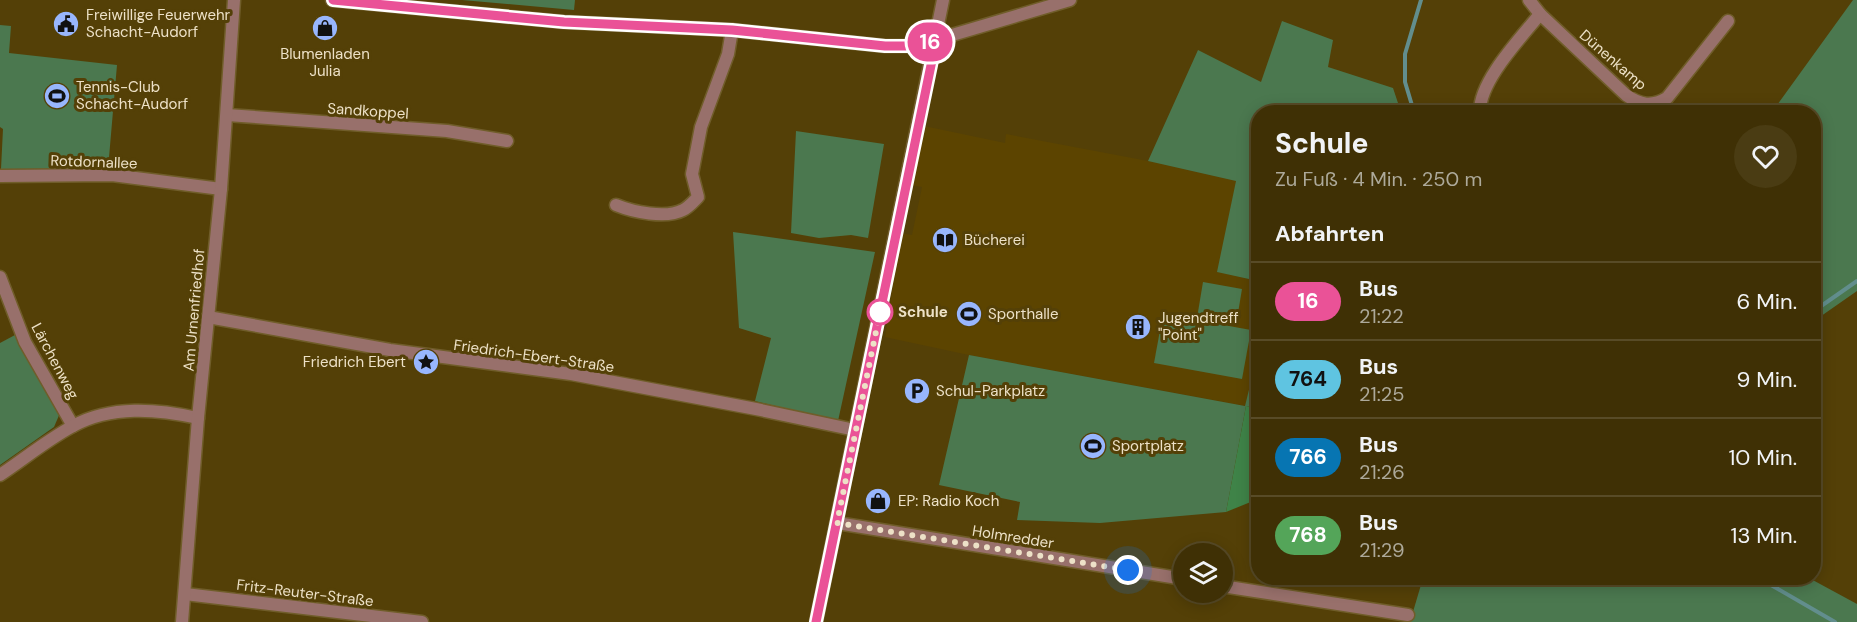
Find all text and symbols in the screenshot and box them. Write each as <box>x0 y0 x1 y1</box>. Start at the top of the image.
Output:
place label: Freiwillige Feuerwehr Schacht-Audorf <box>86 5 231 42</box>
public building icon: Freiwillige Feuerwehr Schacht-Audorf <box>51 9 81 39</box>
shop icon: Blumenladen Julia <box>310 13 340 43</box>
line badge: 16 <box>903 22 957 62</box>
street label: Dünenkamp <box>1575 25 1651 95</box>
text: 16 <box>920 28 940 56</box>
place label: Blumenladen Julia <box>280 44 370 81</box>
place label: Tennis-Club Schacht-Audorf <box>76 77 188 114</box>
sports icon: Tennis-Club Schacht-Audorf <box>42 81 72 111</box>
street label: Sandkoppel <box>327 98 409 124</box>
text: Schule <box>1275 125 1368 162</box>
button: heart <box>1734 125 1797 188</box>
street label: Rotdornallee <box>50 150 138 174</box>
text: Zu Fuß · 4 Min. · 250 m <box>1275 166 1482 192</box>
text: Abfahrten <box>1275 219 1384 248</box>
library icon: Bücherei <box>930 225 960 255</box>
place label: Bücherei <box>964 230 1025 250</box>
street label: Am Urnenfriedhof <box>179 248 209 372</box>
text: Bus <box>1359 274 1398 303</box>
text: 16 <box>1298 287 1318 315</box>
text: 6 Min. <box>1737 287 1797 316</box>
marker: Schule <box>867 299 893 325</box>
sports icon: Sporthalle <box>954 299 984 329</box>
place label: Schule <box>898 302 948 322</box>
text: 21:22 <box>1359 303 1404 329</box>
place label: Sporthalle <box>988 304 1058 324</box>
place label: Jugendtreff "Point" <box>1158 308 1239 345</box>
building icon: Jugendtreff "Point" <box>1123 312 1153 342</box>
street label: Lärchenweg <box>27 319 83 403</box>
street label: Friedrich-Ebert-Straße <box>452 335 616 377</box>
place icon: Friedrich Ebert <box>411 347 441 377</box>
place label: Friedrich Ebert <box>303 352 406 372</box>
text: Bus <box>1359 352 1398 381</box>
text: 764 <box>1289 365 1327 393</box>
text: 9 Min. <box>1737 365 1797 394</box>
parking icon: Schul-Parkplatz <box>902 376 932 406</box>
place label: Schul-Parkplatz <box>936 381 1045 401</box>
text: 21:25 <box>1359 381 1405 407</box>
text: Bus <box>1359 430 1398 459</box>
sports icon: Sportplatz <box>1078 431 1108 461</box>
place label: Sportplatz <box>1112 436 1184 456</box>
text: 766 <box>1289 443 1327 471</box>
text: 10 Min. <box>1728 443 1797 472</box>
text: 21:26 <box>1359 459 1405 485</box>
shop icon: EP: Radio Koch <box>863 486 893 516</box>
place label: EP: Radio Koch <box>898 491 999 511</box>
text: Bus <box>1359 508 1398 537</box>
street label: Holmredder <box>971 521 1056 553</box>
text: 768 <box>1289 521 1327 549</box>
text: 13 Min. <box>1731 521 1797 550</box>
text: 21:29 <box>1359 537 1405 563</box>
map controls <box>1173 543 1233 603</box>
button: layers <box>1173 543 1233 603</box>
your location <box>1113 555 1143 585</box>
street label: Fritz-Reuter-Straße <box>235 575 375 611</box>

